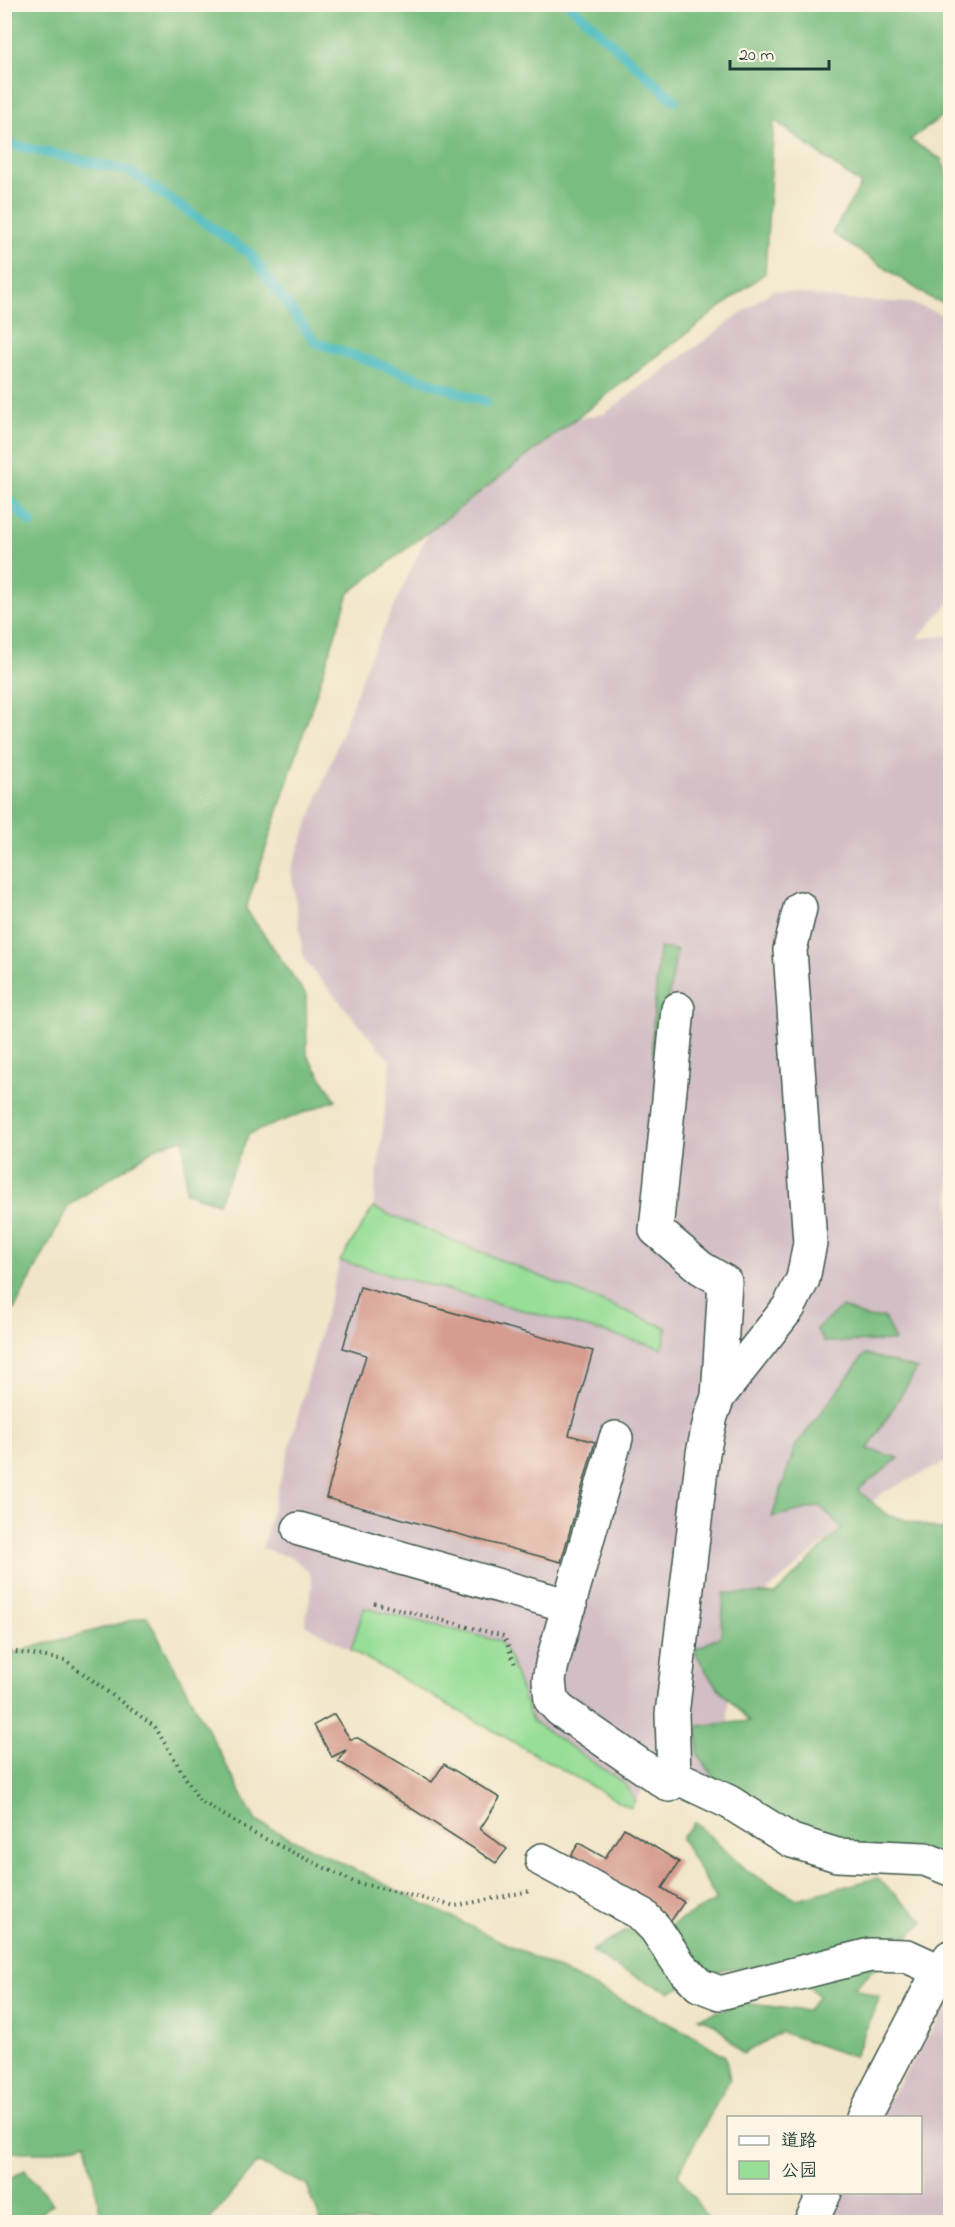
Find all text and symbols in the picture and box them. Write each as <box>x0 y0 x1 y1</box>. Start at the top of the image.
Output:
scale bar <box>730 33 829 71</box>
text: 20 m <box>739 43 774 69</box>
legend <box>727 2116 922 2194</box>
text: 道路 <box>781 2129 817 2155</box>
text: 公园 <box>781 2159 817 2185</box>

